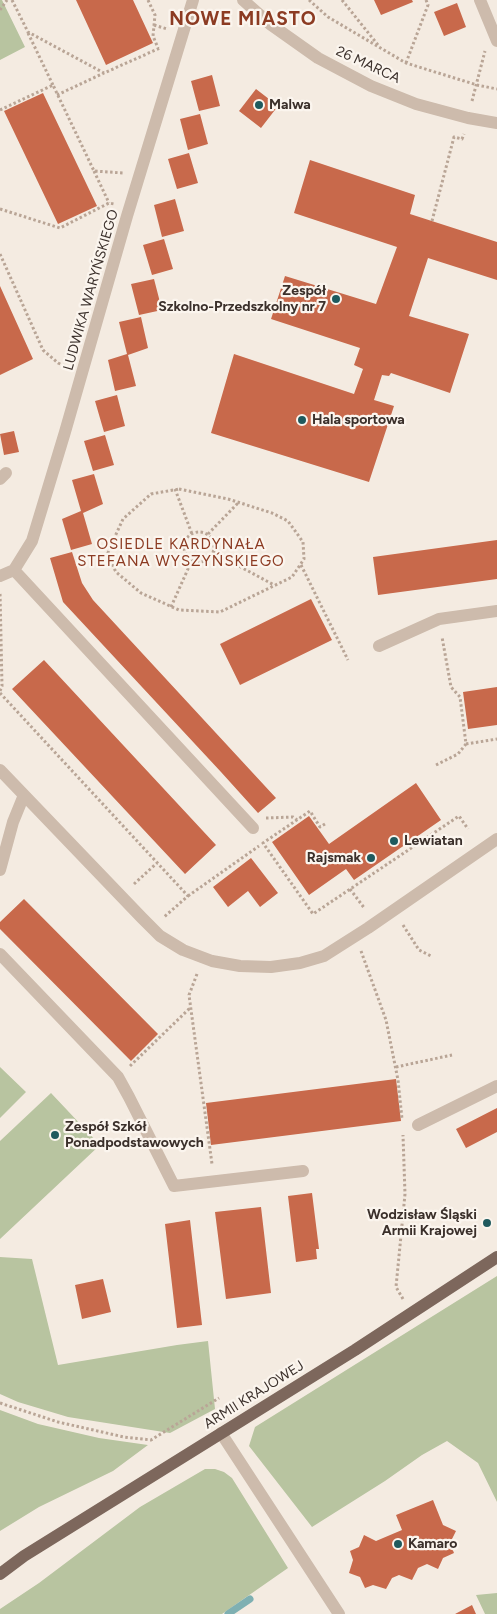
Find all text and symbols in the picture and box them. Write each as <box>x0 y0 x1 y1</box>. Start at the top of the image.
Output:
district label: NOWE MIASTO <box>168 8 318 30</box>
street label: 26 MARCA <box>333 43 403 87</box>
place label: Malwa <box>269 97 311 113</box>
marker: Malwa <box>253 99 265 111</box>
street label: LUDWIKA WARYŃSKIEGO <box>60 208 122 372</box>
place label: Zespół Szkolno-Przedszkolny nr 7 <box>158 283 326 316</box>
marker: Zespół Szkolno-Przedszkolny nr 7 <box>330 293 342 305</box>
place label: Hala sportowa <box>312 412 405 428</box>
marker: Hala sportowa <box>296 414 308 426</box>
district label: OSIEDLE KARDYNAŁA STEFANA WYSZYŃSKIEGO <box>75 536 287 571</box>
place label: Lewiatan <box>404 833 463 849</box>
marker: Lewiatan <box>388 835 400 847</box>
place label: Rajsmak <box>307 850 361 866</box>
marker: Rajsmak <box>365 852 377 864</box>
place label: Zespół Szkół Ponadpodstawowych <box>65 1119 204 1152</box>
marker: Zespół Szkół Ponadpodstawowych <box>49 1129 61 1141</box>
place label: Wodzisław Śląski Armii Krajowej <box>367 1207 477 1240</box>
marker: Wodzisław Śląski Armii Krajowej <box>481 1217 493 1229</box>
street label: ARMII KRAJOWEJ <box>201 1357 307 1433</box>
place label: Kamaro <box>408 1536 457 1552</box>
marker: Kamaro <box>392 1538 404 1550</box>

